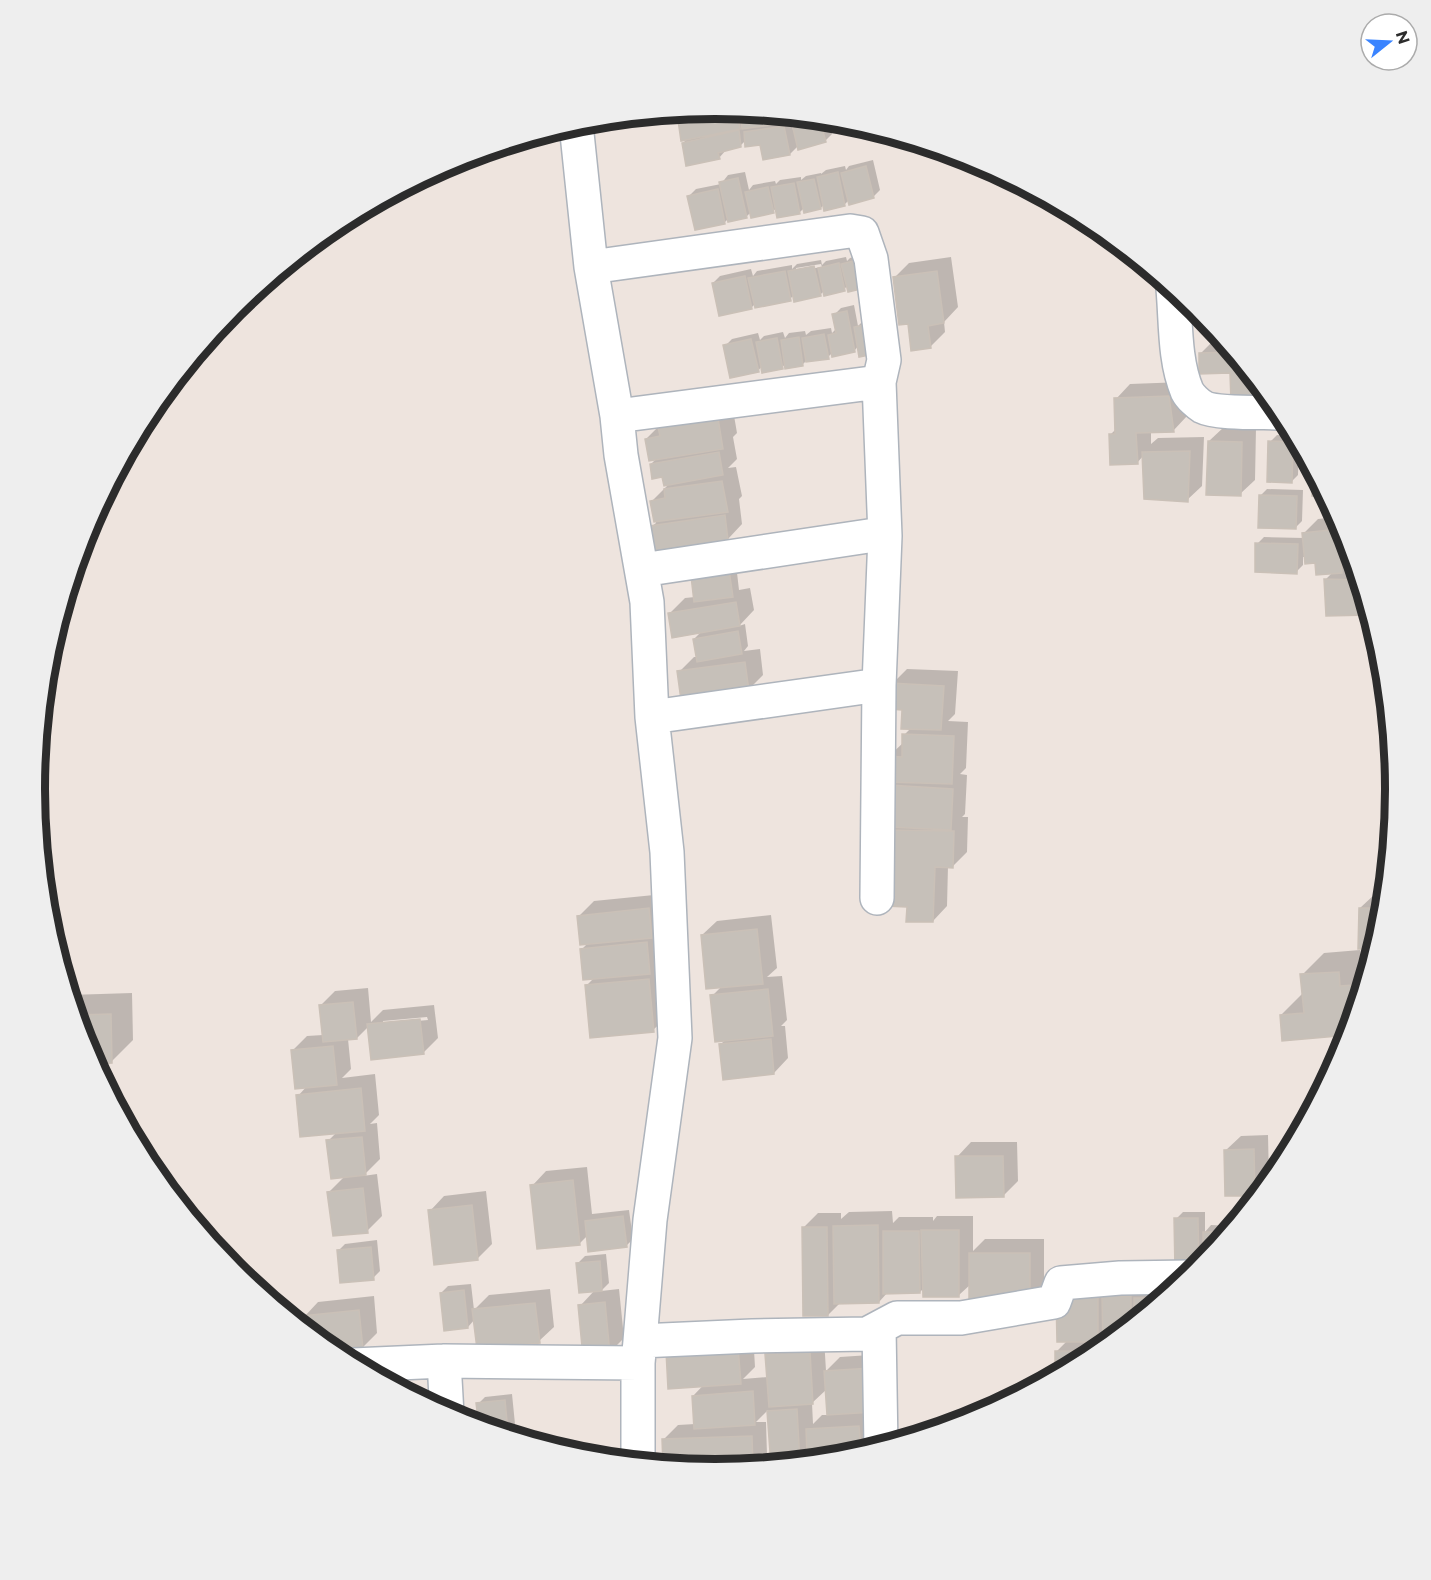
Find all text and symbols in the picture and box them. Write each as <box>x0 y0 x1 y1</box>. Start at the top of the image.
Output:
north arrow <box>1359 12 1419 72</box>
text: N <box>1392 28 1414 47</box>

